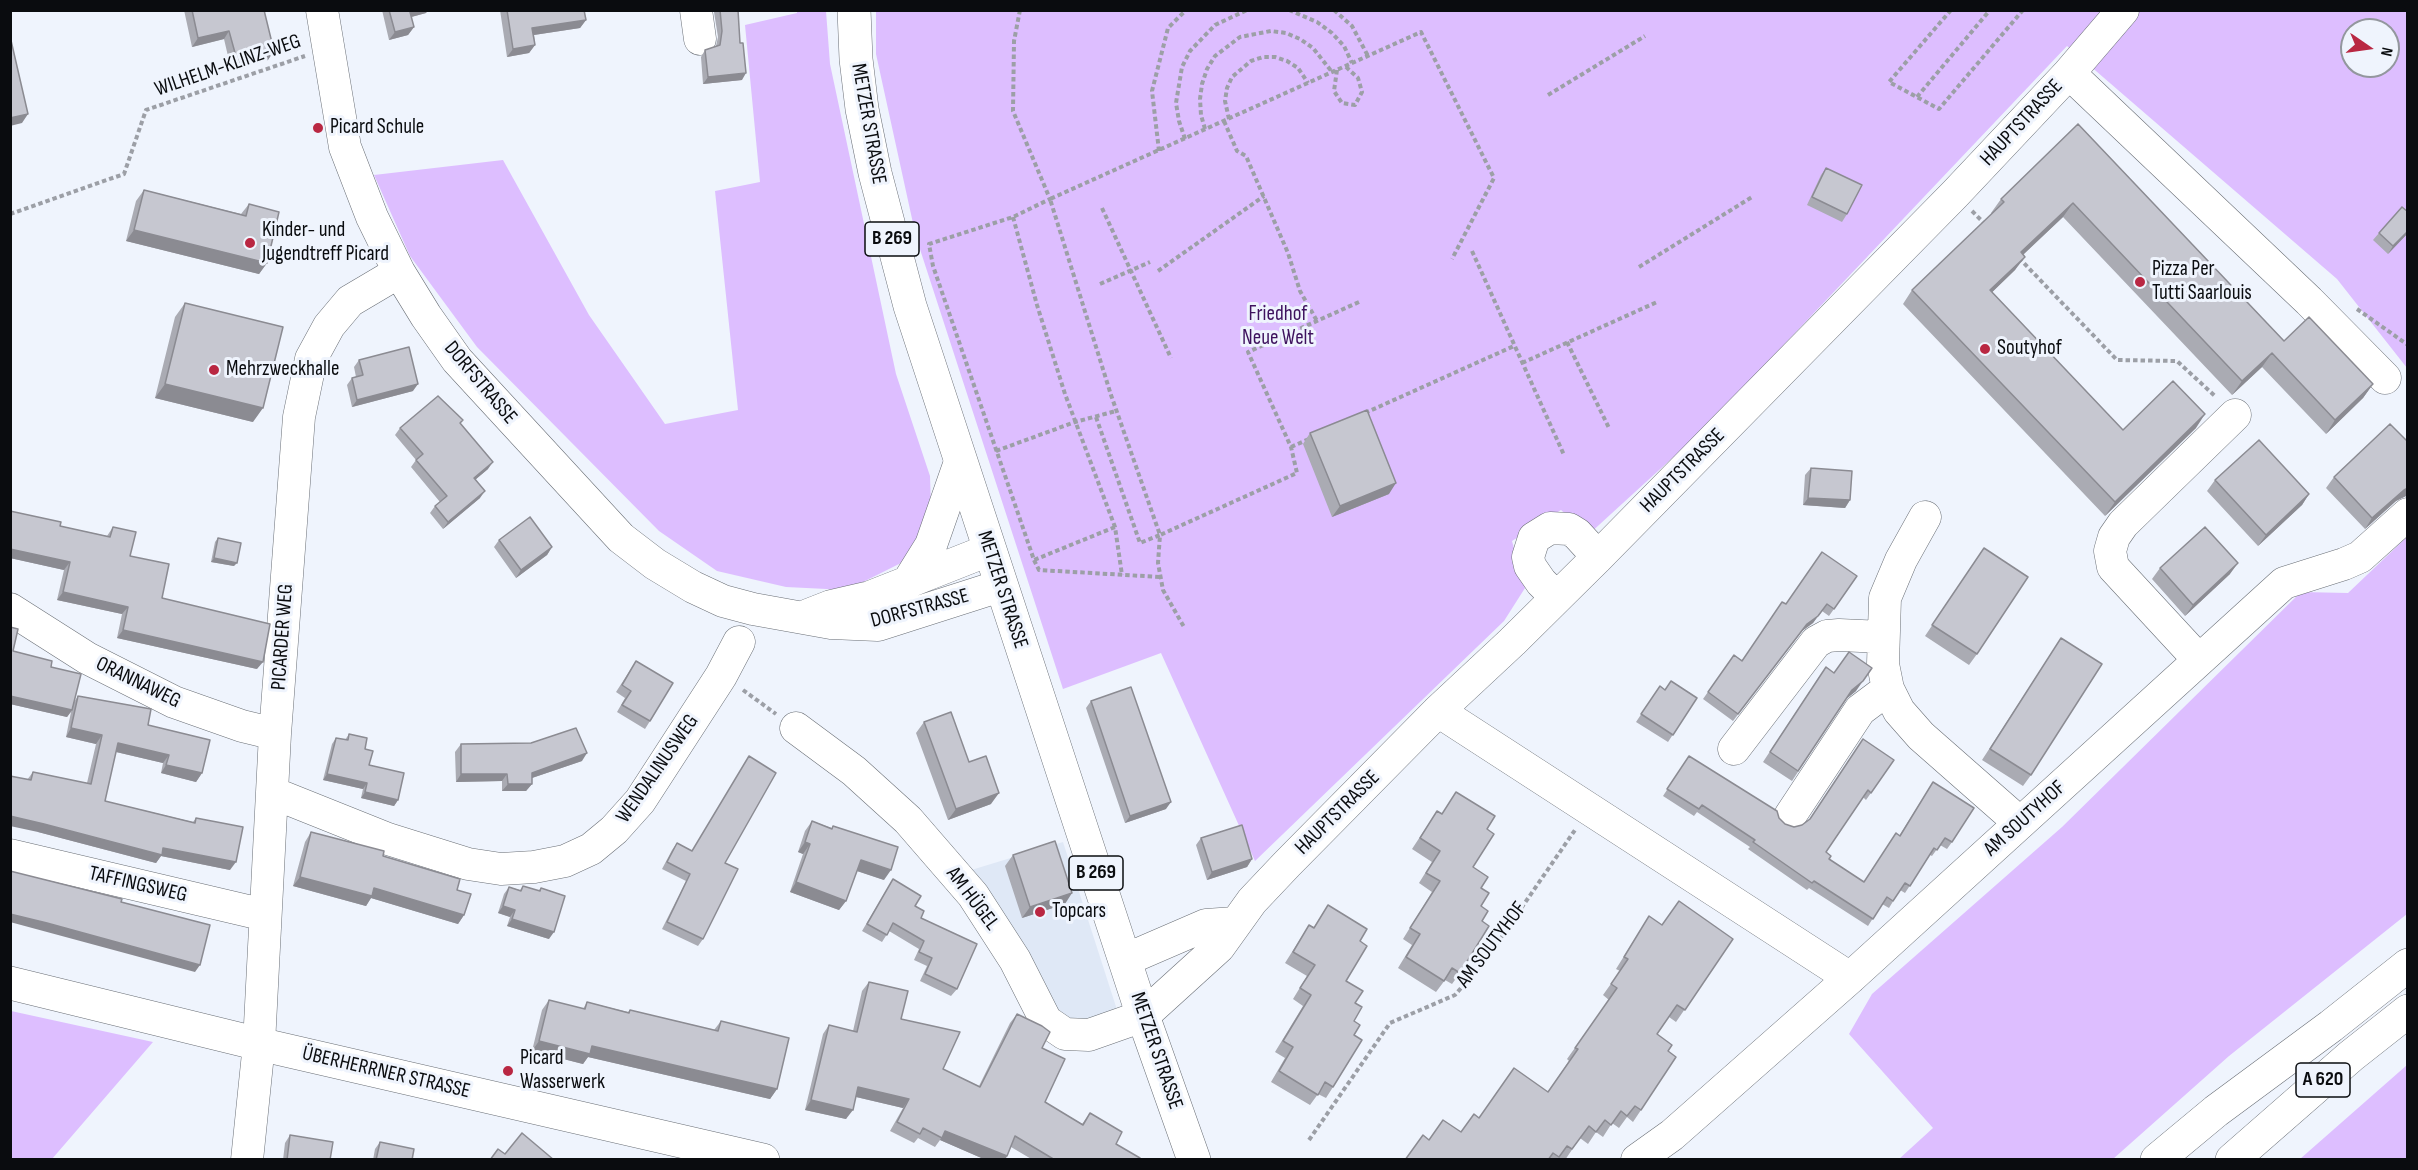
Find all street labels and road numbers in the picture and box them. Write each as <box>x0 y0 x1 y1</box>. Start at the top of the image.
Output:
street label: WILHELM-KLINZ-WEG <box>152 29 304 103</box>
street label: METZER STRASSE <box>845 62 891 186</box>
street label: HAUPTSTRASSE <box>1976 74 2068 172</box>
road number: B 269 <box>865 222 919 256</box>
street label: DORFSTRASSE <box>438 336 522 430</box>
street label: HAUPTSTRASSE <box>1635 423 1731 519</box>
street label: METZER STRASSE <box>971 528 1033 652</box>
street label: PICARDER WEG <box>267 583 299 691</box>
street label: DORFSTRASSE <box>868 584 972 634</box>
street label: ORANNAWEG <box>91 652 185 714</box>
street label: WENDALINUSWEG <box>611 710 705 828</box>
street label: HAUPTSTRASSE <box>1290 765 1386 861</box>
street label: AM SOUTYHOF <box>1979 776 2071 862</box>
road number: B 269 <box>1069 856 1123 890</box>
street label: TAFFINGSWEG <box>86 861 190 909</box>
street label: AM HÜGEL <box>940 862 1004 936</box>
street label: AM SOUTYHOF <box>1452 897 1532 993</box>
street label: METZER STRASSE <box>1124 989 1188 1113</box>
street label: ÜBERHERRNER STRASSE <box>300 1041 472 1105</box>
road number: A 620 <box>2296 1063 2350 1097</box>

